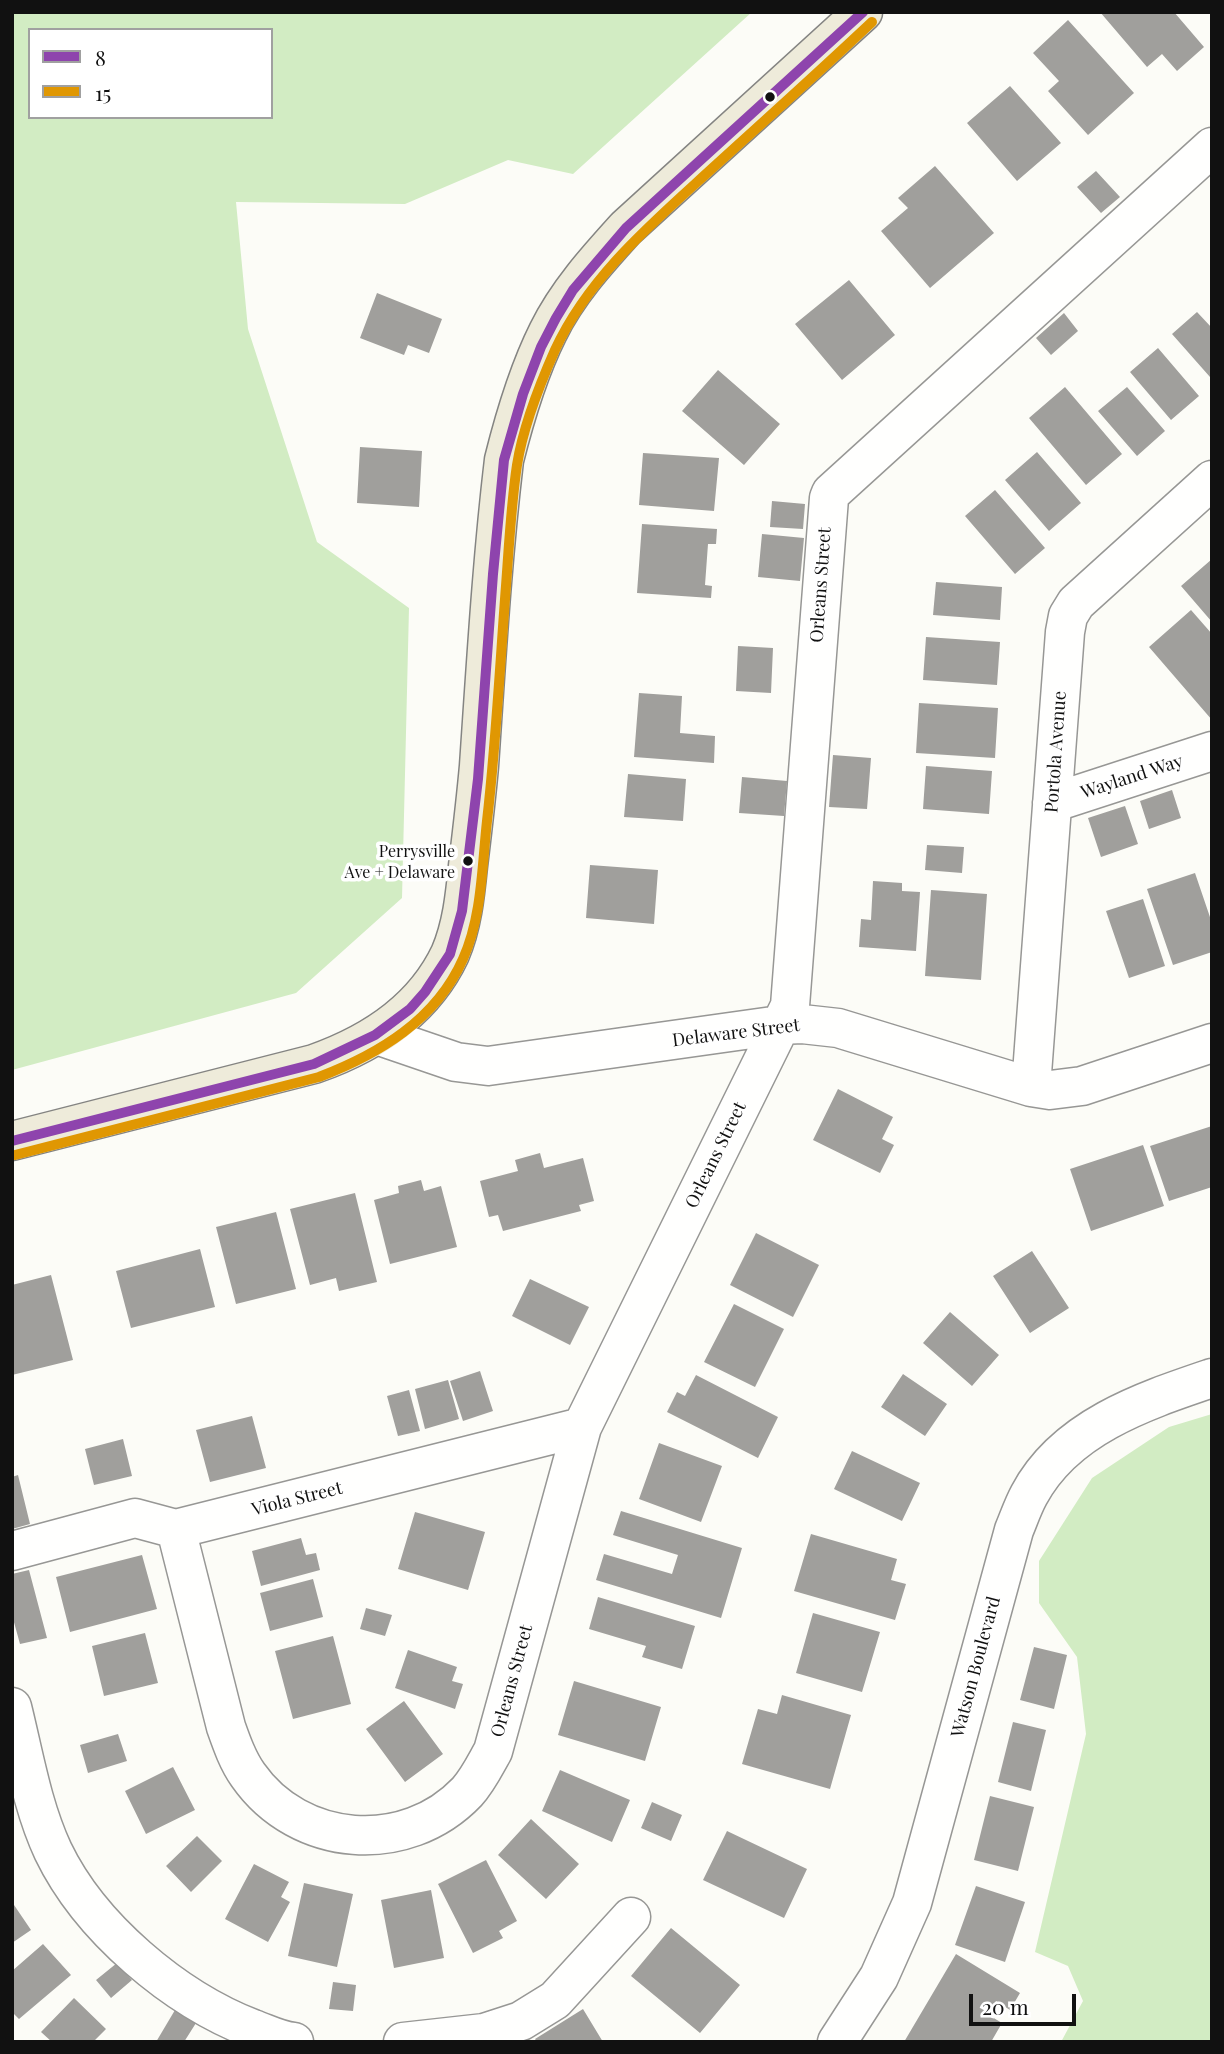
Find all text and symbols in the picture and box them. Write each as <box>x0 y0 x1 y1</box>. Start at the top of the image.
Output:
legend <box>28 28 273 119</box>
text: 8 <box>95 43 106 71</box>
text: 15 <box>95 78 111 106</box>
unlabelled marker <box>763 90 777 104</box>
street label: Orleans Street <box>806 527 836 643</box>
street label: Portola Avenue <box>1041 690 1071 814</box>
street label: Wayland Way <box>1078 750 1186 804</box>
place label: Perrysville Ave + Delaware <box>345 842 455 880</box>
marker: Perrysville Ave + Delaware <box>461 854 475 868</box>
street label: Delaware Street <box>671 1014 801 1052</box>
street label: Orleans Street <box>681 1098 751 1212</box>
street label: Viola Street <box>249 1477 345 1521</box>
street label: Watson Boulevard <box>947 1594 1005 1740</box>
street label: Orleans Street <box>487 1622 537 1740</box>
scale bar <box>972 1980 1079 2024</box>
text: 20 m <box>982 1992 1029 2020</box>

